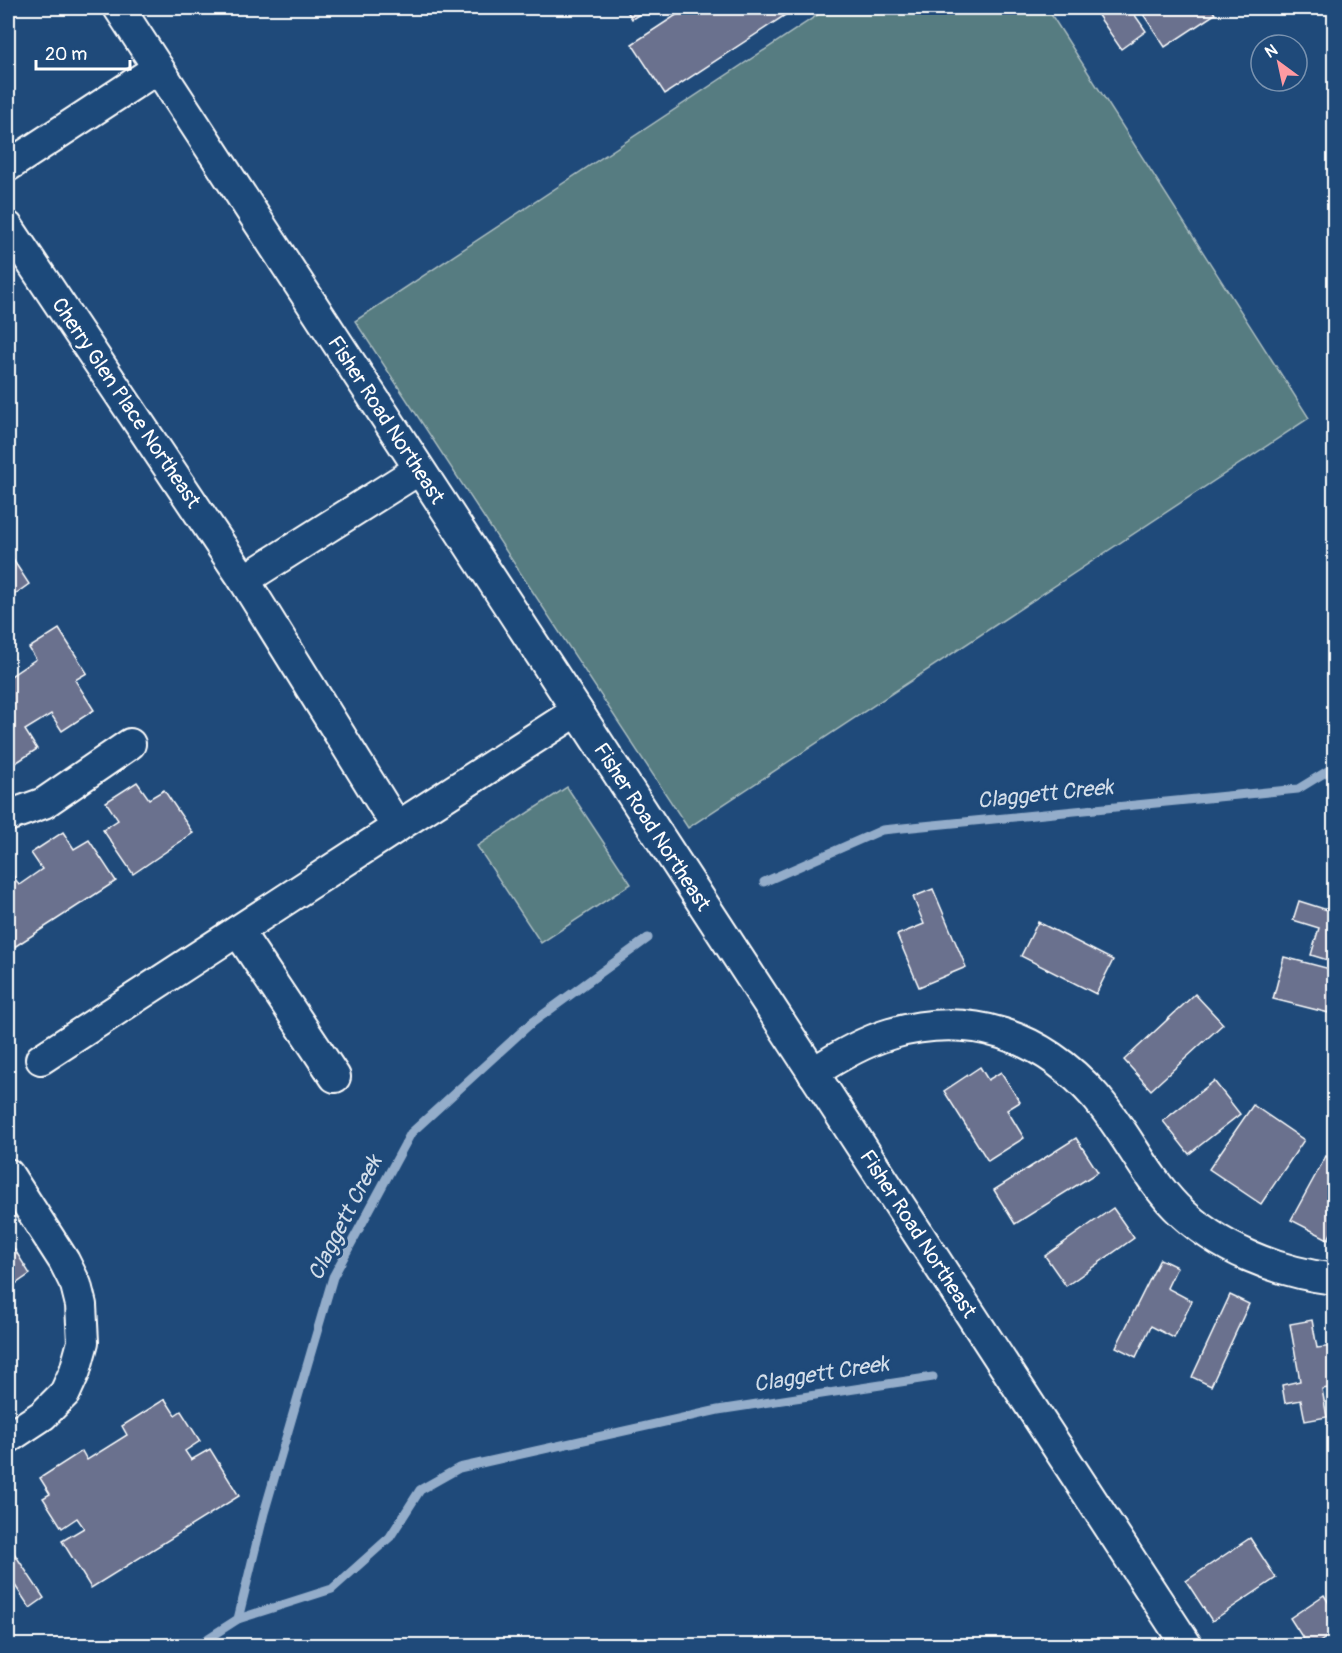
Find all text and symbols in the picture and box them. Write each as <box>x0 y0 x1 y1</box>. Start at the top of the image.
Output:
scale bar <box>36 33 130 71</box>
north arrow <box>1249 33 1309 93</box>
text: N <box>1261 40 1282 63</box>
text: 20 m <box>45 43 87 66</box>
street label: Cherry Glen Place Northeast <box>45 293 207 514</box>
street label: Fisher Road Northeast <box>321 331 451 510</box>
street label: Fisher Road Northeast <box>587 738 717 917</box>
water label: Claggett Creek <box>976 773 1116 815</box>
street label: Fisher Road Northeast <box>853 1145 983 1324</box>
water label: Claggett Creek <box>302 1149 389 1285</box>
water label: Claggett Creek <box>751 1349 892 1398</box>

